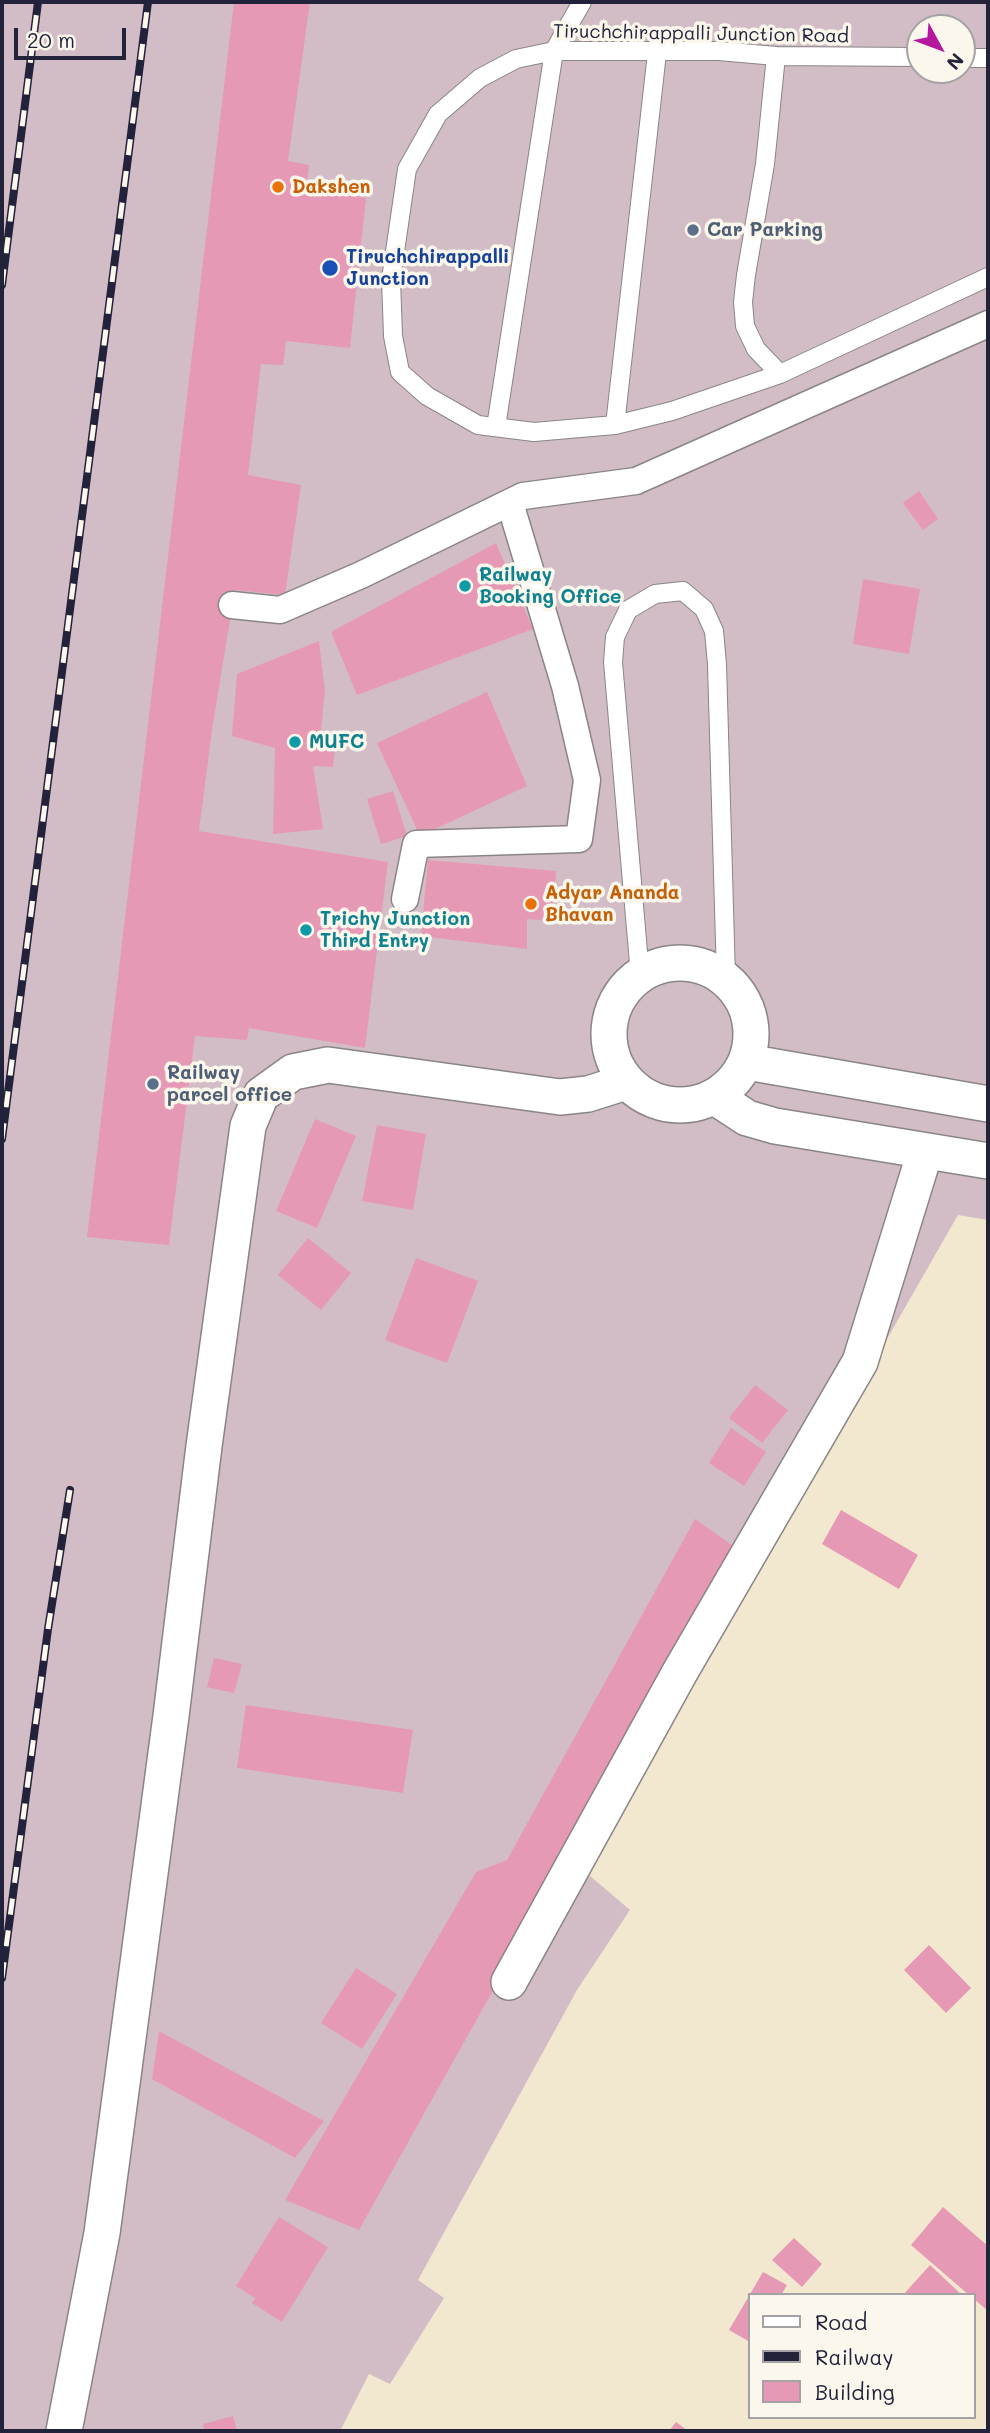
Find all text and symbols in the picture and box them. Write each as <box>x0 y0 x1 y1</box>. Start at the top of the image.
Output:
scale bar <box>18 14 130 58</box>
north arrow <box>906 14 976 84</box>
street label: Tiruchchirappalli Junction Road <box>553 20 849 48</box>
text: 20 m <box>27 26 75 53</box>
text: N <box>942 48 970 75</box>
place label: Dakshen <box>292 176 370 198</box>
marker: Dakshen <box>270 179 286 195</box>
place label: Car Parking <box>707 219 823 241</box>
marker: Car Parking <box>685 222 701 238</box>
place label: Tiruchchirappalli Junction <box>346 246 510 290</box>
marker: Tiruchchirappalli Junction <box>320 258 340 278</box>
place label: Railway Booking Office <box>479 564 621 608</box>
marker: Railway Booking Office <box>457 578 473 594</box>
place label: MUFC <box>309 731 364 753</box>
marker: MUFC <box>287 734 303 750</box>
place label: Adyar Ananda Bhavan <box>545 882 679 926</box>
marker: Adyar Ananda Bhavan <box>523 896 539 912</box>
place label: Trichy Junction Third Entry <box>320 908 470 952</box>
marker: Trichy Junction Third Entry <box>298 922 314 938</box>
place label: Railway parcel office <box>167 1062 292 1106</box>
marker: Railway parcel office <box>145 1076 161 1092</box>
legend <box>748 2293 976 2419</box>
text: Road <box>815 2308 867 2335</box>
text: Railway <box>815 2343 894 2370</box>
text: Building <box>815 2378 895 2405</box>

